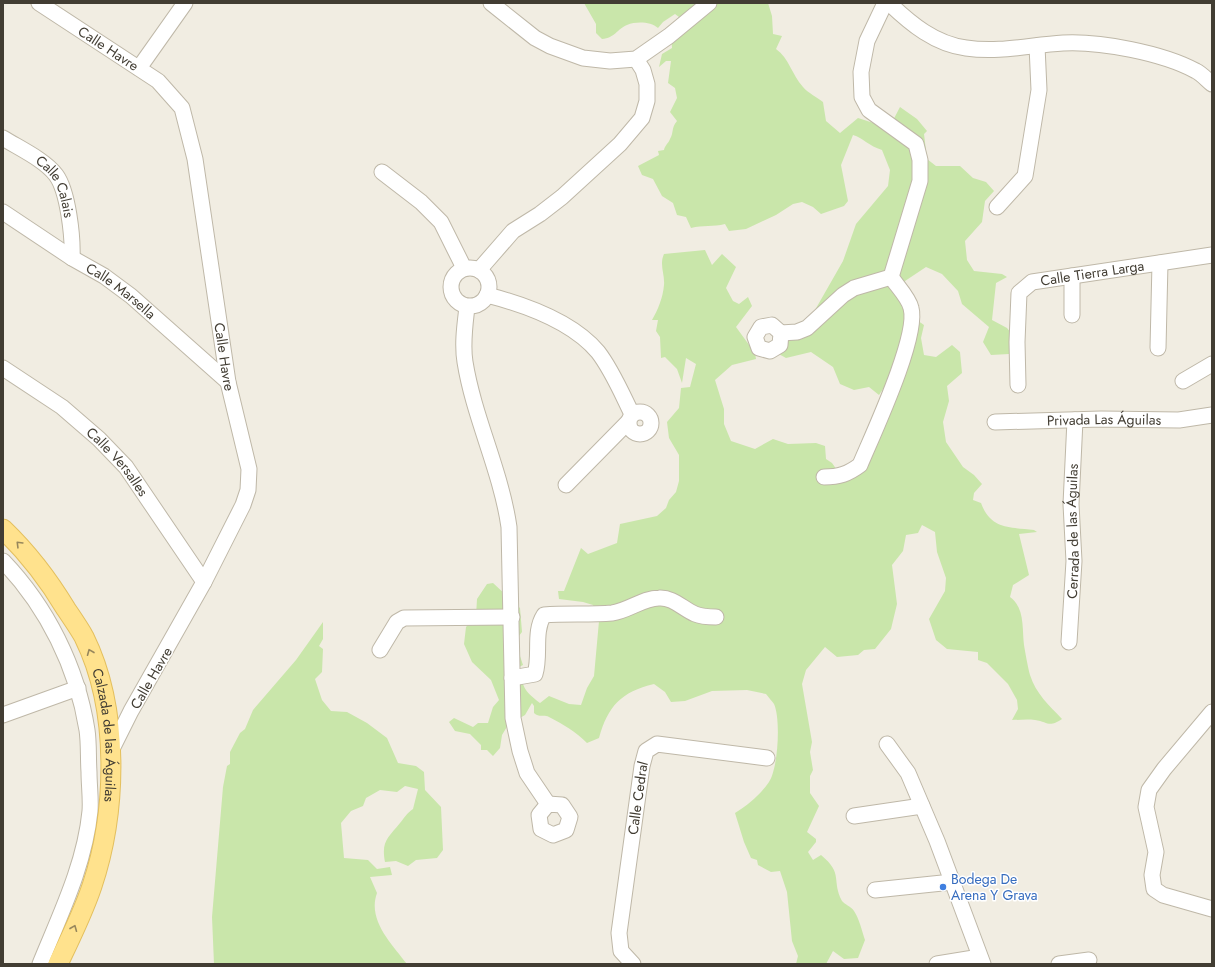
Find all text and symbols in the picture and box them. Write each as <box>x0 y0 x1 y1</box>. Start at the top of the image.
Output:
street label: Calle Havre <box>74 21 143 76</box>
street label: Calle Calais <box>32 150 79 219</box>
street label: Calle Tierra Larga <box>1039 255 1145 291</box>
street label: Calle Marsella <box>82 258 160 324</box>
street label: Calle Havre <box>209 321 240 393</box>
street label: Privada Las Águilas <box>1046 409 1162 431</box>
street label: Calle Versalles <box>82 422 153 501</box>
street label: Cerrada de las Águilas <box>1061 463 1084 599</box>
one-way arrow <box>16 541 24 549</box>
street label: Calle Havre <box>125 643 177 713</box>
one-way arrow <box>87 649 95 656</box>
street label: Calzada de las Águilas <box>87 666 121 803</box>
street label: Calle Cedral <box>623 759 653 836</box>
place label: Bodega De Arena Y Grava <box>951 869 1038 905</box>
marker: Bodega De Arena Y Grava <box>938 882 948 892</box>
one-way arrow <box>70 925 78 932</box>

